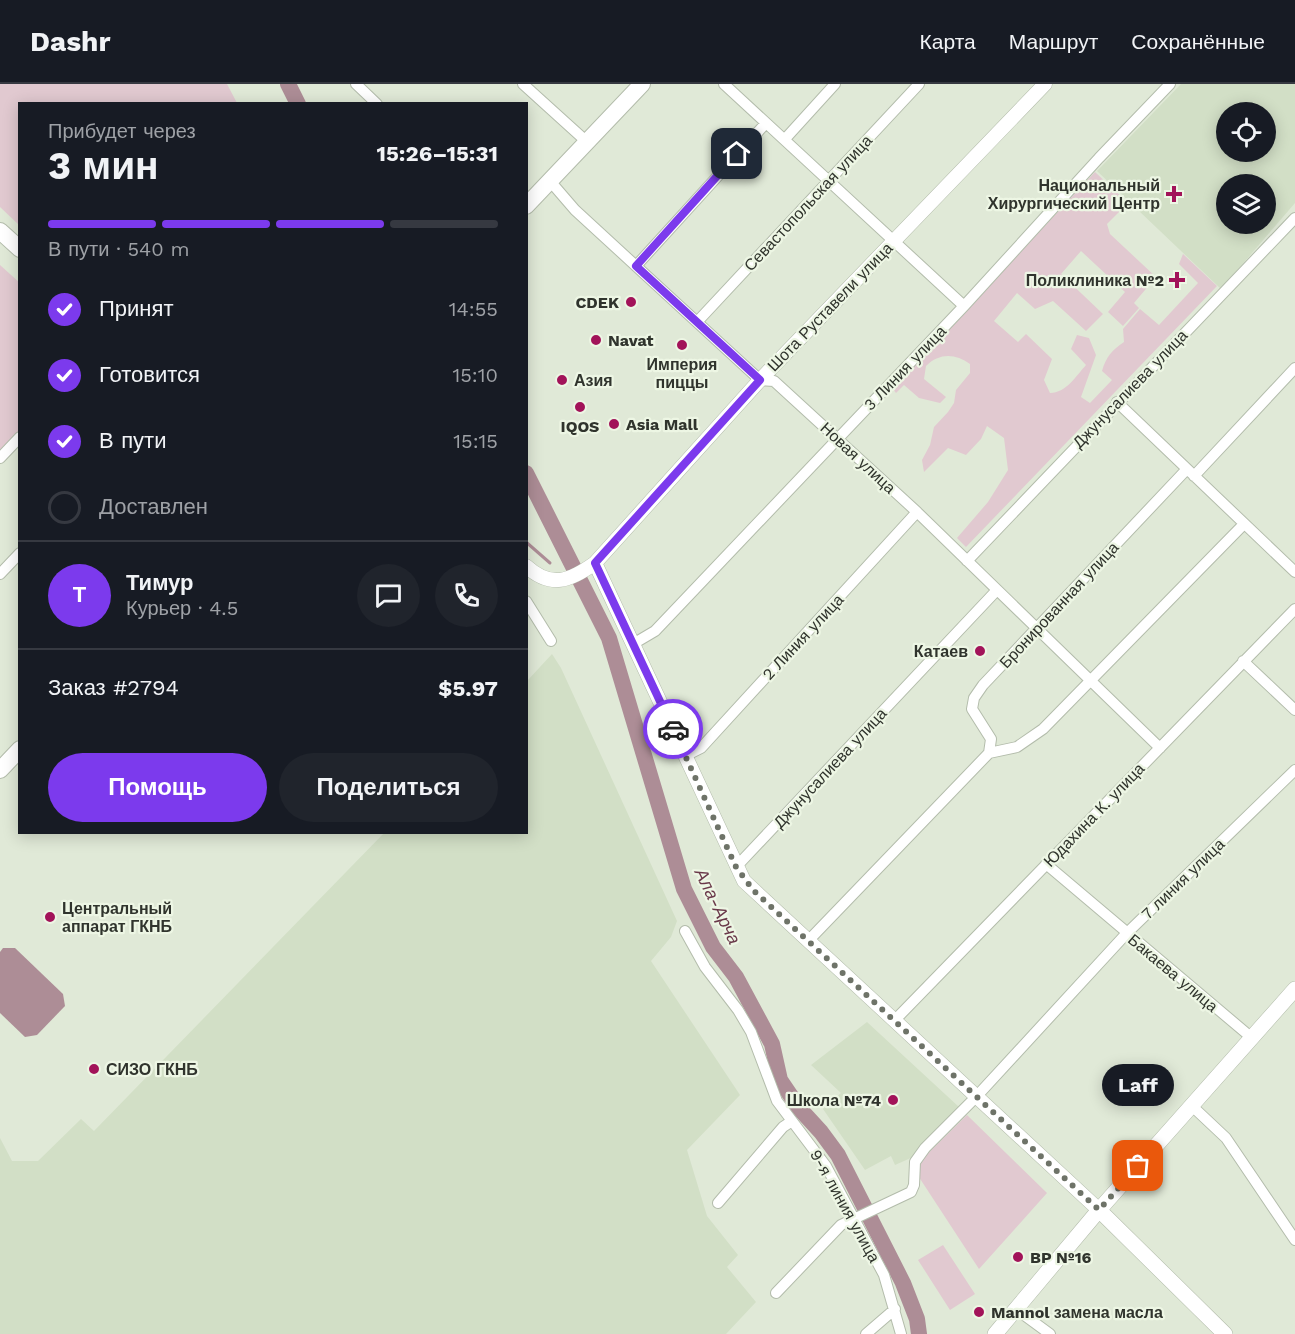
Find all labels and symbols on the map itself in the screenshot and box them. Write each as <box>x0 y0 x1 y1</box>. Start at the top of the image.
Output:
pin <box>711 128 762 179</box>
street label: Севастопольская улица <box>740 131 876 275</box>
place label: Национальный Хирургический Центр <box>988 176 1160 213</box>
marker: Национальный Хирургический Центр <box>1165 185 1183 203</box>
street label: Шота Руставели улица <box>764 239 897 375</box>
place label: Поликлиника №2 <box>1026 271 1164 290</box>
marker: Поликлиника №2 <box>1168 271 1186 289</box>
place label: CDEK <box>575 293 619 312</box>
marker: CDEK <box>624 295 638 309</box>
street label: 3 Линия улица <box>860 322 950 414</box>
street label: Джунусалиева улица <box>1069 326 1191 452</box>
place label: Navat <box>608 331 653 350</box>
marker: Navat <box>589 333 603 347</box>
marker: Империя пиццы <box>675 338 689 352</box>
place label: Империя пиццы <box>647 355 717 392</box>
place label: Азия <box>574 371 613 390</box>
marker: Азия <box>555 373 569 387</box>
marker: IQOS <box>573 400 587 414</box>
place label: Asia Mall <box>626 415 699 434</box>
place label: IQOS <box>561 417 599 436</box>
marker: Asia Mall <box>607 417 621 431</box>
street label: Новая улица <box>816 418 900 498</box>
street label: Бронированная улица <box>996 538 1123 672</box>
street label: 2 Линия улица <box>759 590 848 684</box>
place label: Катаев <box>914 642 968 661</box>
marker: Катаев <box>973 644 987 658</box>
courier <box>643 699 703 759</box>
street label: Джунусалиева улица <box>769 704 891 832</box>
street label: Юдахина К. улица <box>1040 759 1148 871</box>
street label: 7 линия улица <box>1138 835 1229 923</box>
water label: Ала-Арча <box>690 864 745 947</box>
place label: Центральный аппарат ГКНБ <box>62 899 172 936</box>
marker: Центральный аппарат ГКНБ <box>43 910 57 924</box>
street label: Бакаева улица <box>1124 930 1222 1016</box>
place label: СИЗО ГКНБ <box>106 1060 198 1079</box>
marker: СИЗО ГКНБ <box>87 1062 101 1076</box>
callout: Laff <box>1102 1064 1174 1106</box>
place label: Школа №74 <box>787 1091 881 1110</box>
marker: Школа №74 <box>886 1093 900 1107</box>
pin <box>1112 1140 1163 1191</box>
street label: 9-я линия улица <box>806 1146 884 1266</box>
place label: BP №16 <box>1030 1248 1092 1267</box>
marker: BP №16 <box>1011 1250 1025 1264</box>
place label: Mannol замена масла <box>991 1303 1163 1322</box>
marker: Mannol замена масла <box>972 1305 986 1319</box>

